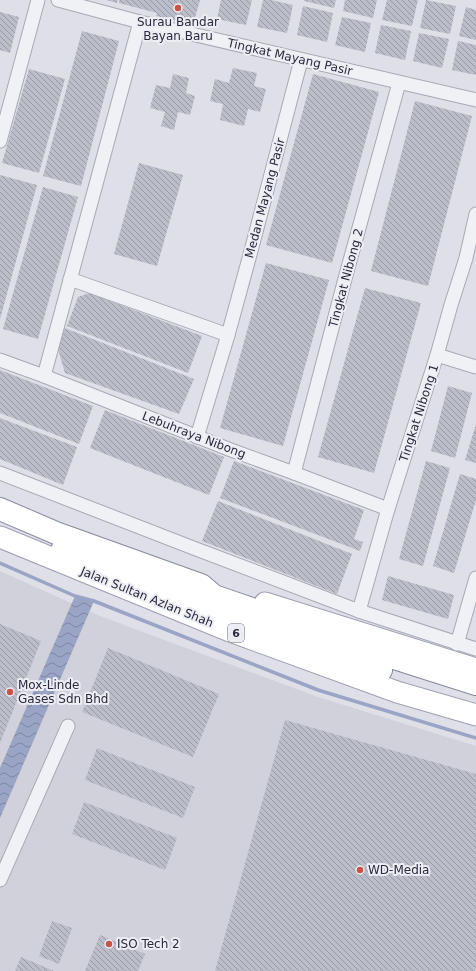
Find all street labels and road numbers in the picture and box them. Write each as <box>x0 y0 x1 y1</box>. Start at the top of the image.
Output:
street label: Tingkat Mayang Pasir <box>225 36 354 78</box>
street label: Medan Mayang Pasir <box>242 136 288 260</box>
street label: Tingkat Nibong 2 <box>326 227 366 330</box>
street label: Tingkat Nibong 1 <box>396 362 441 465</box>
street label: Lebuhraya Nibong <box>140 409 248 461</box>
street label: Jalan Sultan Azlan Shah <box>78 564 215 630</box>
road number: 6 <box>228 624 244 642</box>

